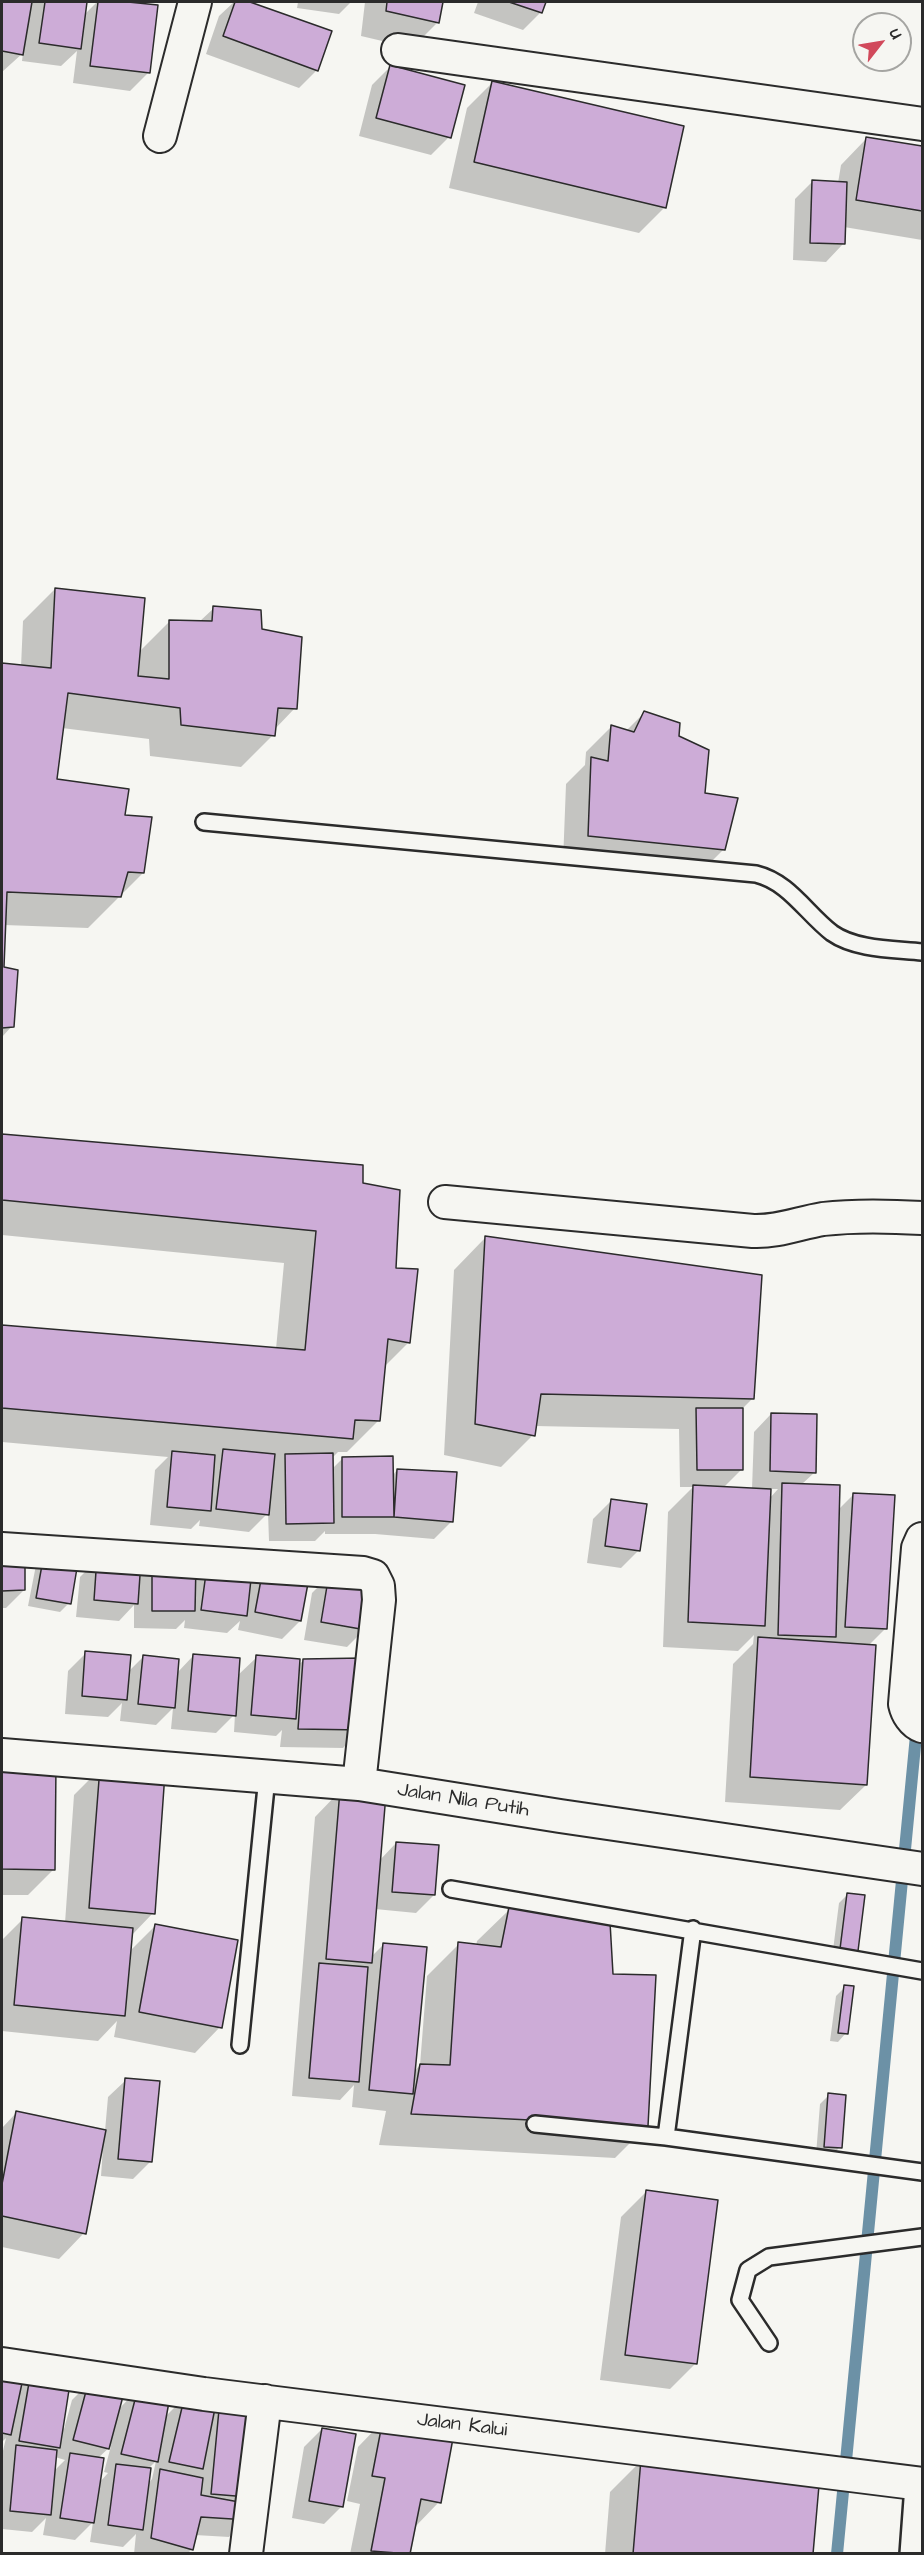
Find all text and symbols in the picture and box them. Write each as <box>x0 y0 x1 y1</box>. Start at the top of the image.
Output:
north arrow <box>852 12 912 72</box>
text: U <box>884 24 907 43</box>
street label: Jalan Nila Putih <box>395 1779 531 1823</box>
street label: Jalan Kalui <box>416 2409 508 2443</box>

